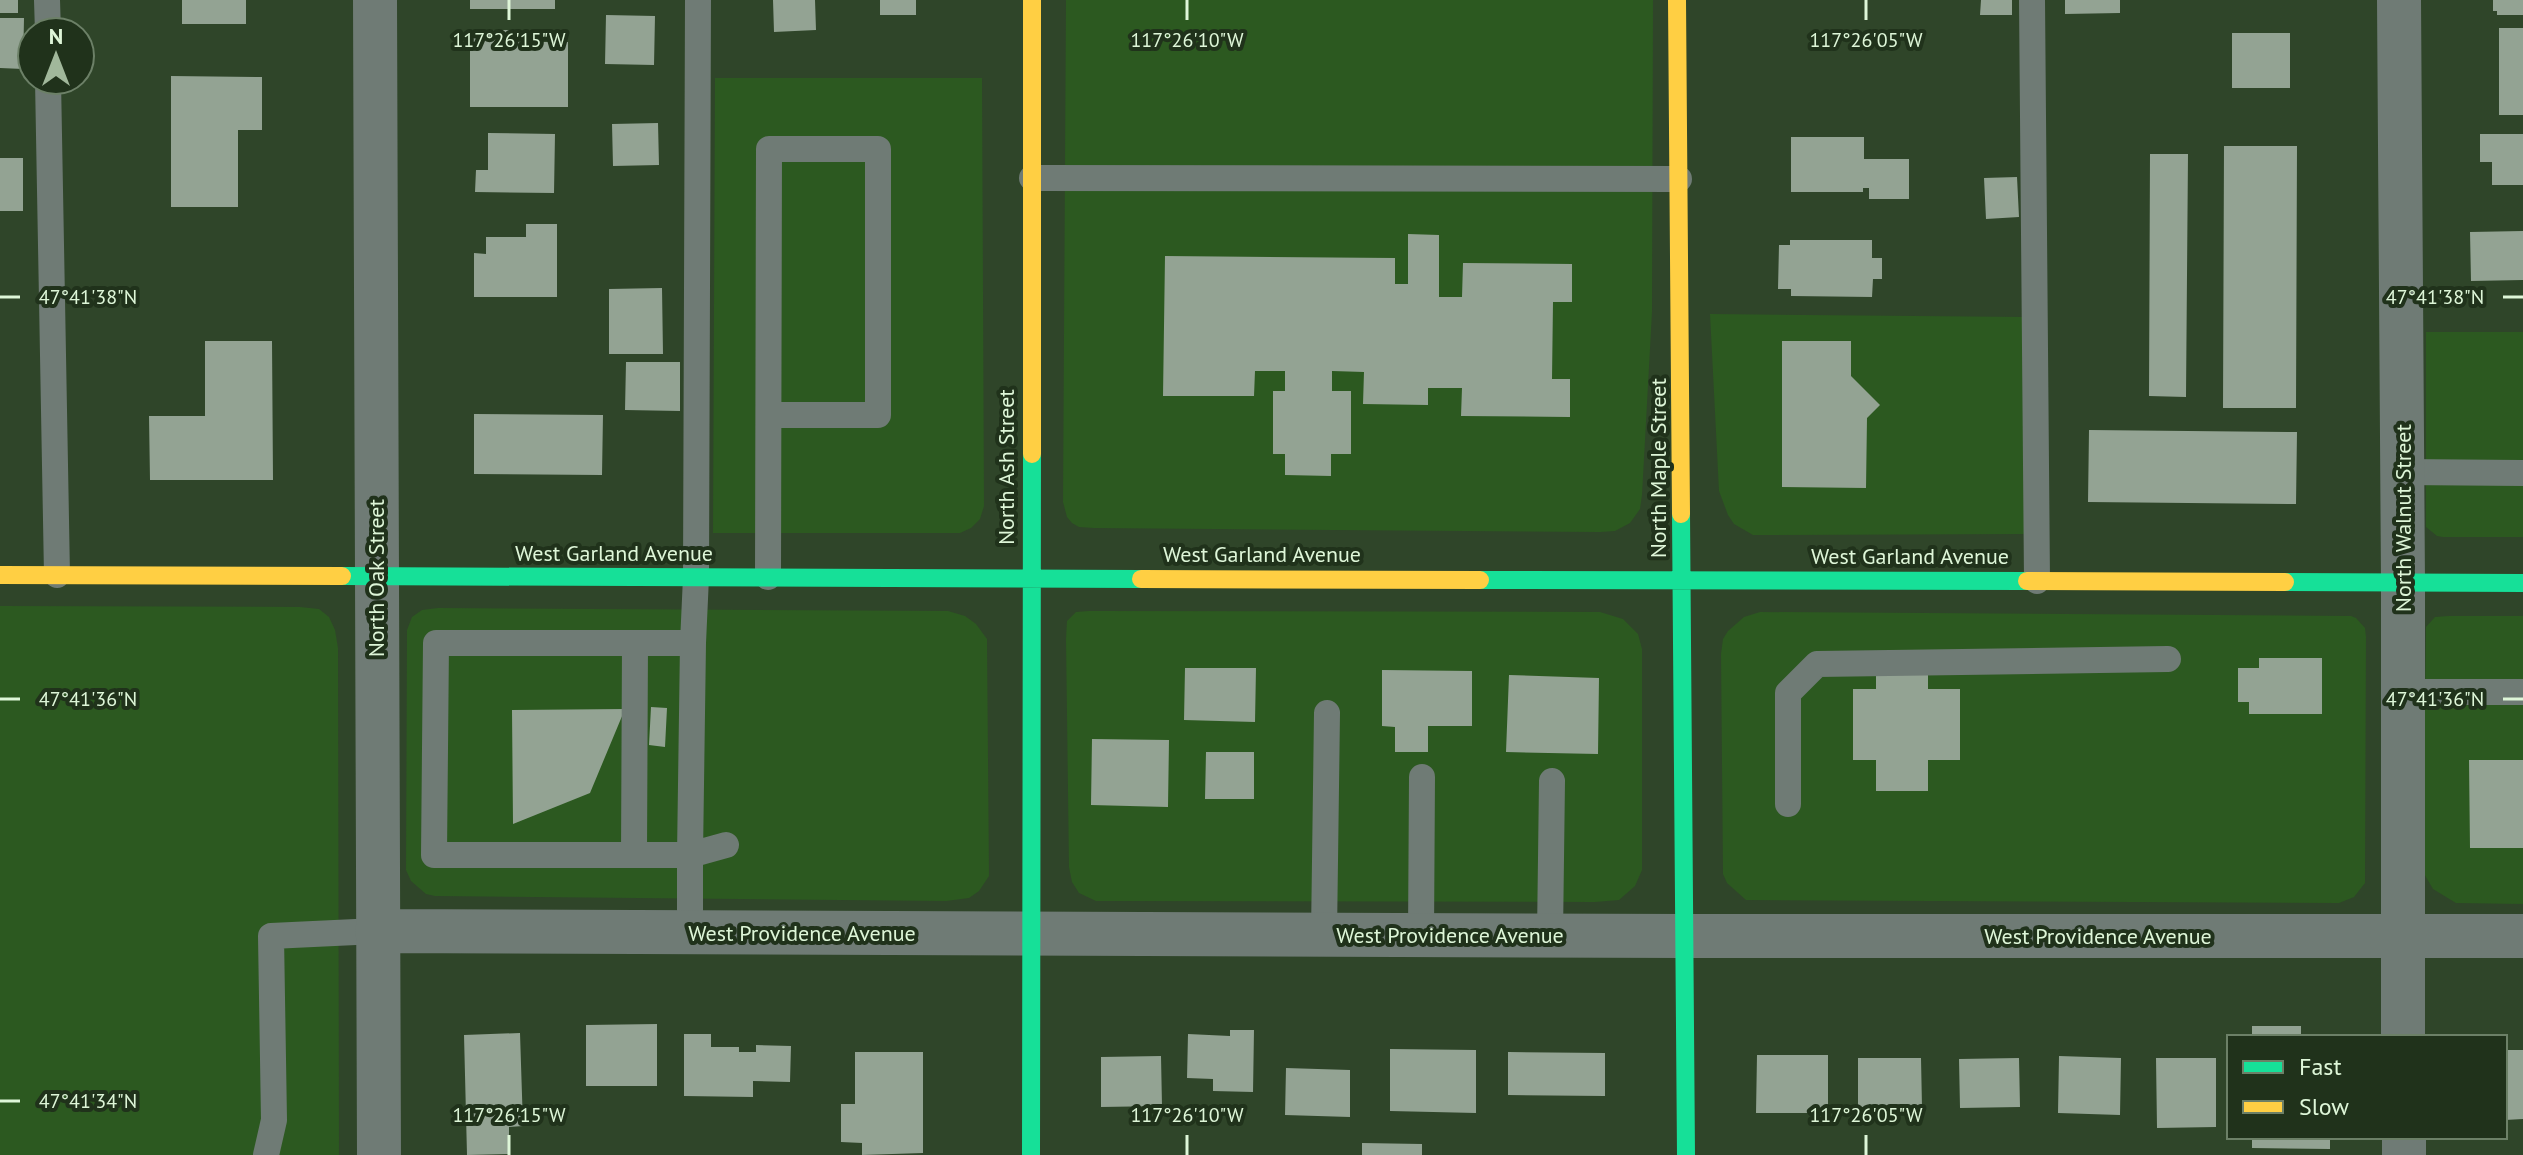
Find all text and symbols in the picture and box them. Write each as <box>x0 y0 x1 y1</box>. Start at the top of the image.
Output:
north arrow <box>16 16 96 96</box>
text: N <box>49 22 63 50</box>
text: 117°26'15"W <box>452 27 566 53</box>
text: 117°26'10"W <box>1130 27 1244 53</box>
text: 117°26'05"W <box>1809 27 1923 53</box>
text: 47°41'38"N <box>39 284 137 310</box>
text: 47°41'38"N <box>2386 284 2484 310</box>
street label: North Maple Street <box>1644 377 1672 558</box>
street label: North Ash Street <box>992 389 1020 545</box>
street label: North Walnut Street <box>2389 424 2417 612</box>
street label: North Oak Street <box>362 498 390 657</box>
street label: West Garland Avenue <box>515 539 713 567</box>
street label: West Garland Avenue <box>1163 540 1361 568</box>
street label: West Garland Avenue <box>1811 542 2009 570</box>
text: 47°41'36"N <box>39 686 137 712</box>
text: 47°41'36"N <box>2386 686 2484 712</box>
street label: West Providence Avenue <box>688 919 916 947</box>
street label: West Providence Avenue <box>1336 921 1564 949</box>
street label: West Providence Avenue <box>1984 922 2212 950</box>
legend <box>2227 1035 2507 1139</box>
text: Fast <box>2299 1051 2342 1082</box>
text: 47°41'34"N <box>39 1088 137 1114</box>
text: Slow <box>2299 1091 2349 1122</box>
text: 117°26'15"W <box>452 1102 566 1128</box>
text: 117°26'10"W <box>1130 1102 1244 1128</box>
text: 117°26'05"W <box>1809 1102 1923 1128</box>

